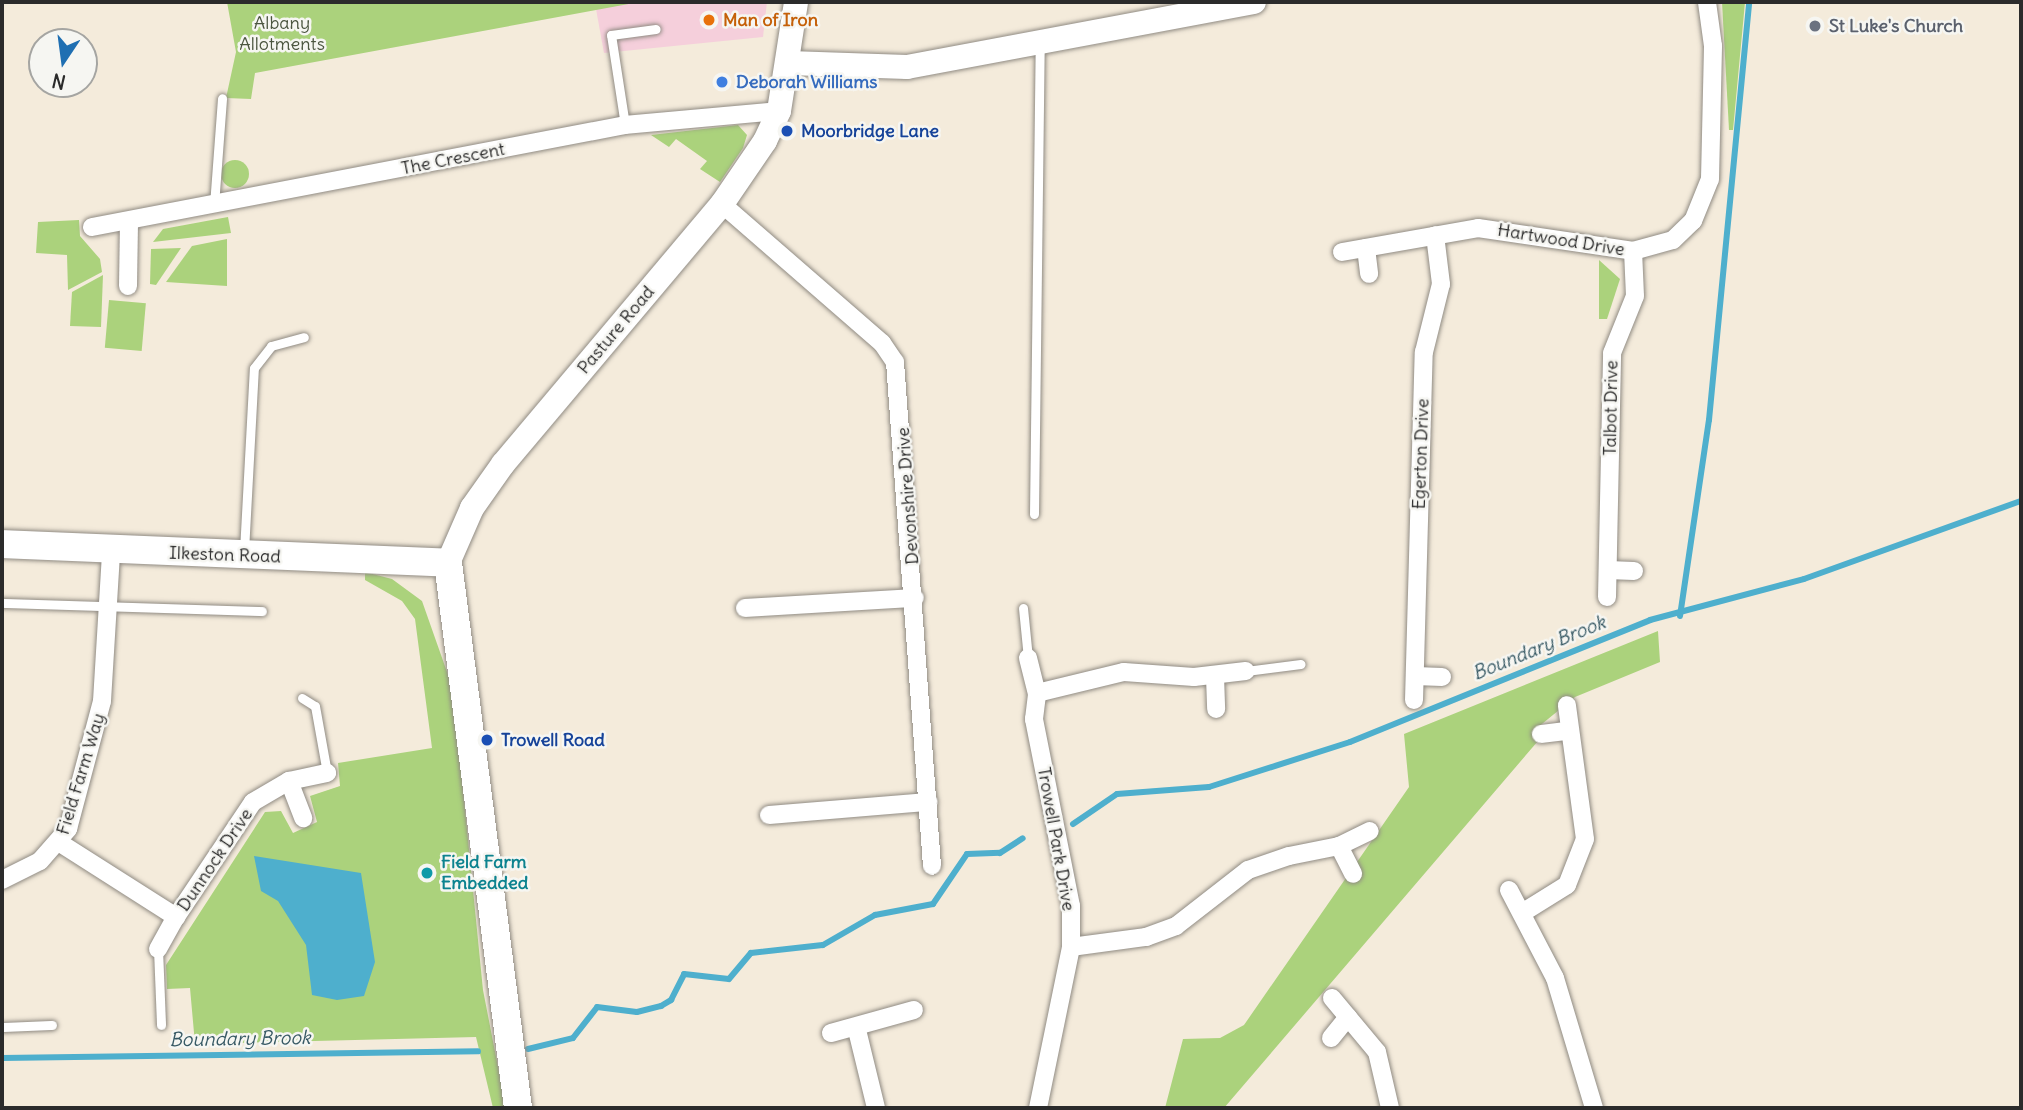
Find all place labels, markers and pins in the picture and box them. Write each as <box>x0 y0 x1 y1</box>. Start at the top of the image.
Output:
place label: Man of Iron <box>723 9 818 31</box>
marker: Man of Iron <box>701 12 717 28</box>
place label: St Luke's Church <box>1829 15 1963 37</box>
marker: St Luke's Church <box>1807 18 1823 34</box>
place label: Deborah Williams <box>736 71 877 93</box>
marker: Deborah Williams <box>714 74 730 90</box>
place label: Moorbridge Lane <box>801 120 939 142</box>
marker: Moorbridge Lane <box>779 123 795 139</box>
place label: Trowell Road <box>501 729 605 751</box>
marker: Trowell Road <box>479 732 495 748</box>
place label: Field Farm Embedded <box>441 852 528 894</box>
marker: Field Farm Embedded <box>419 865 435 881</box>

